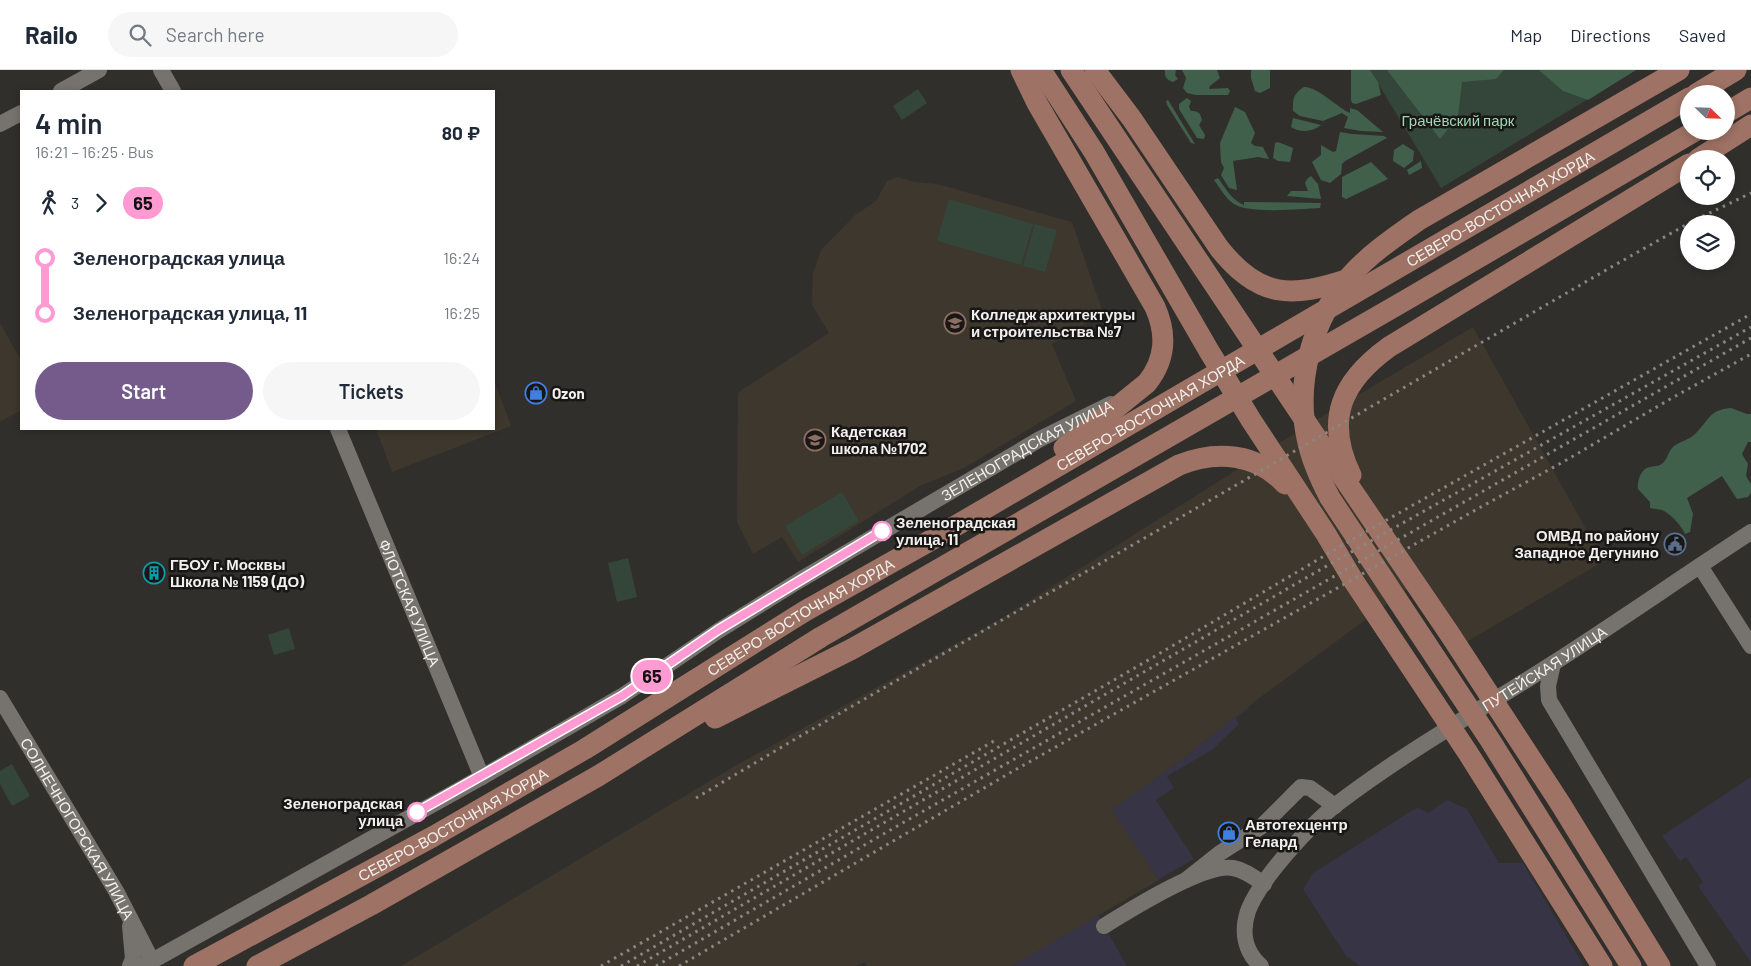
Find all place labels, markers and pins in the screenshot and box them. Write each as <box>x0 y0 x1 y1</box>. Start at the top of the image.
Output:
place label: Колледж архитектуры и строительства №7 <box>971 305 1135 340</box>
school or university icon: Колледж архитектуры и строительства №7 <box>943 311 967 335</box>
shop icon: Ozon <box>524 381 548 405</box>
place label: Ozon <box>552 384 585 402</box>
place label: Кадетская школа №1702 <box>831 422 927 457</box>
school or university icon: Кадетская школа №1702 <box>803 428 827 452</box>
place label: Зеленоградская улица, 11 <box>896 513 1016 548</box>
marker: Зеленоградская улица, 11 <box>872 521 892 541</box>
place label: ОМВД по району Западное Дегунино <box>1514 526 1660 561</box>
public building icon: ОМВД по району Западное Дегунино <box>1663 532 1687 556</box>
place label: ГБОУ г. Москвы Школа № 1159 (ДО) <box>170 555 305 590</box>
building icon: ГБОУ г. Москвы Школа № 1159 (ДО) <box>142 561 166 585</box>
place label: Зеленоградская улица <box>283 794 404 829</box>
marker: Зеленоградская улица <box>407 802 427 822</box>
place label: Автотехцентр Гелард <box>1245 815 1348 850</box>
shop icon: Автотехцентр Гелард <box>1217 821 1241 845</box>

